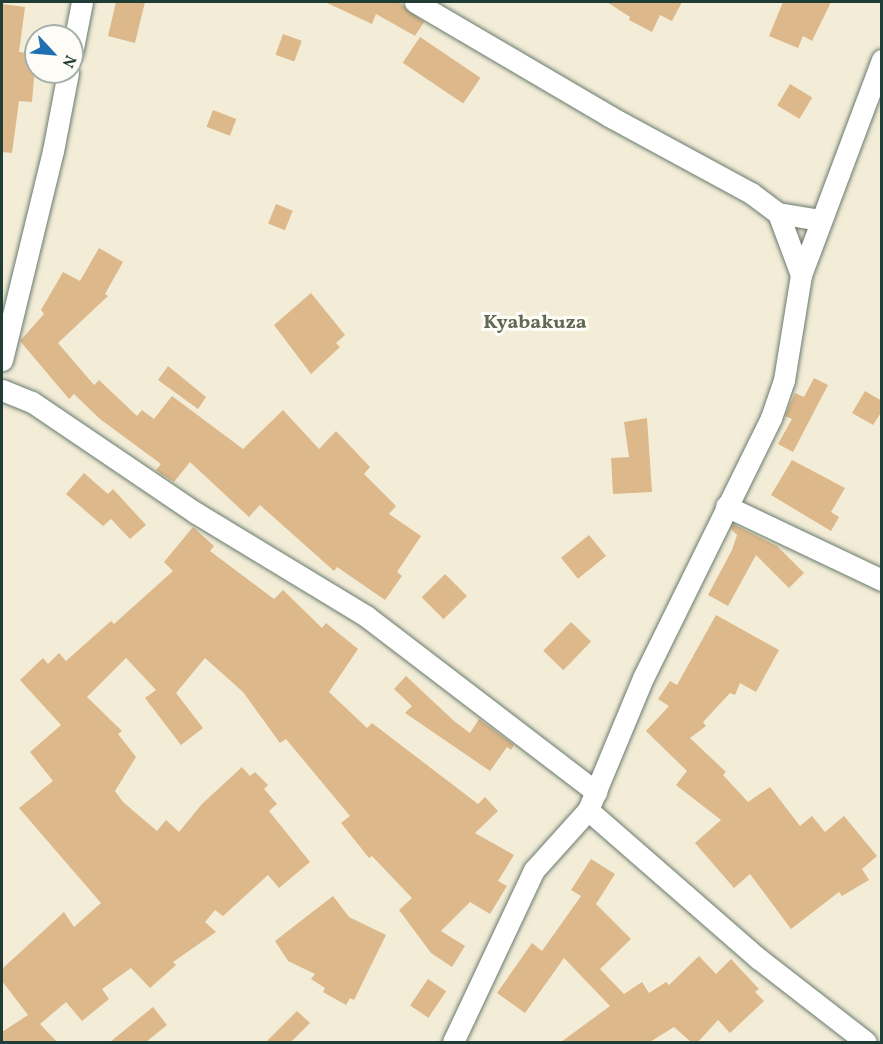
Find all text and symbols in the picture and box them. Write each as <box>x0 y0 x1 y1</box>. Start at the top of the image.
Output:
north arrow <box>24 24 84 84</box>
text: N <box>56 51 81 71</box>
district label: Kyabakuza <box>483 311 587 335</box>

